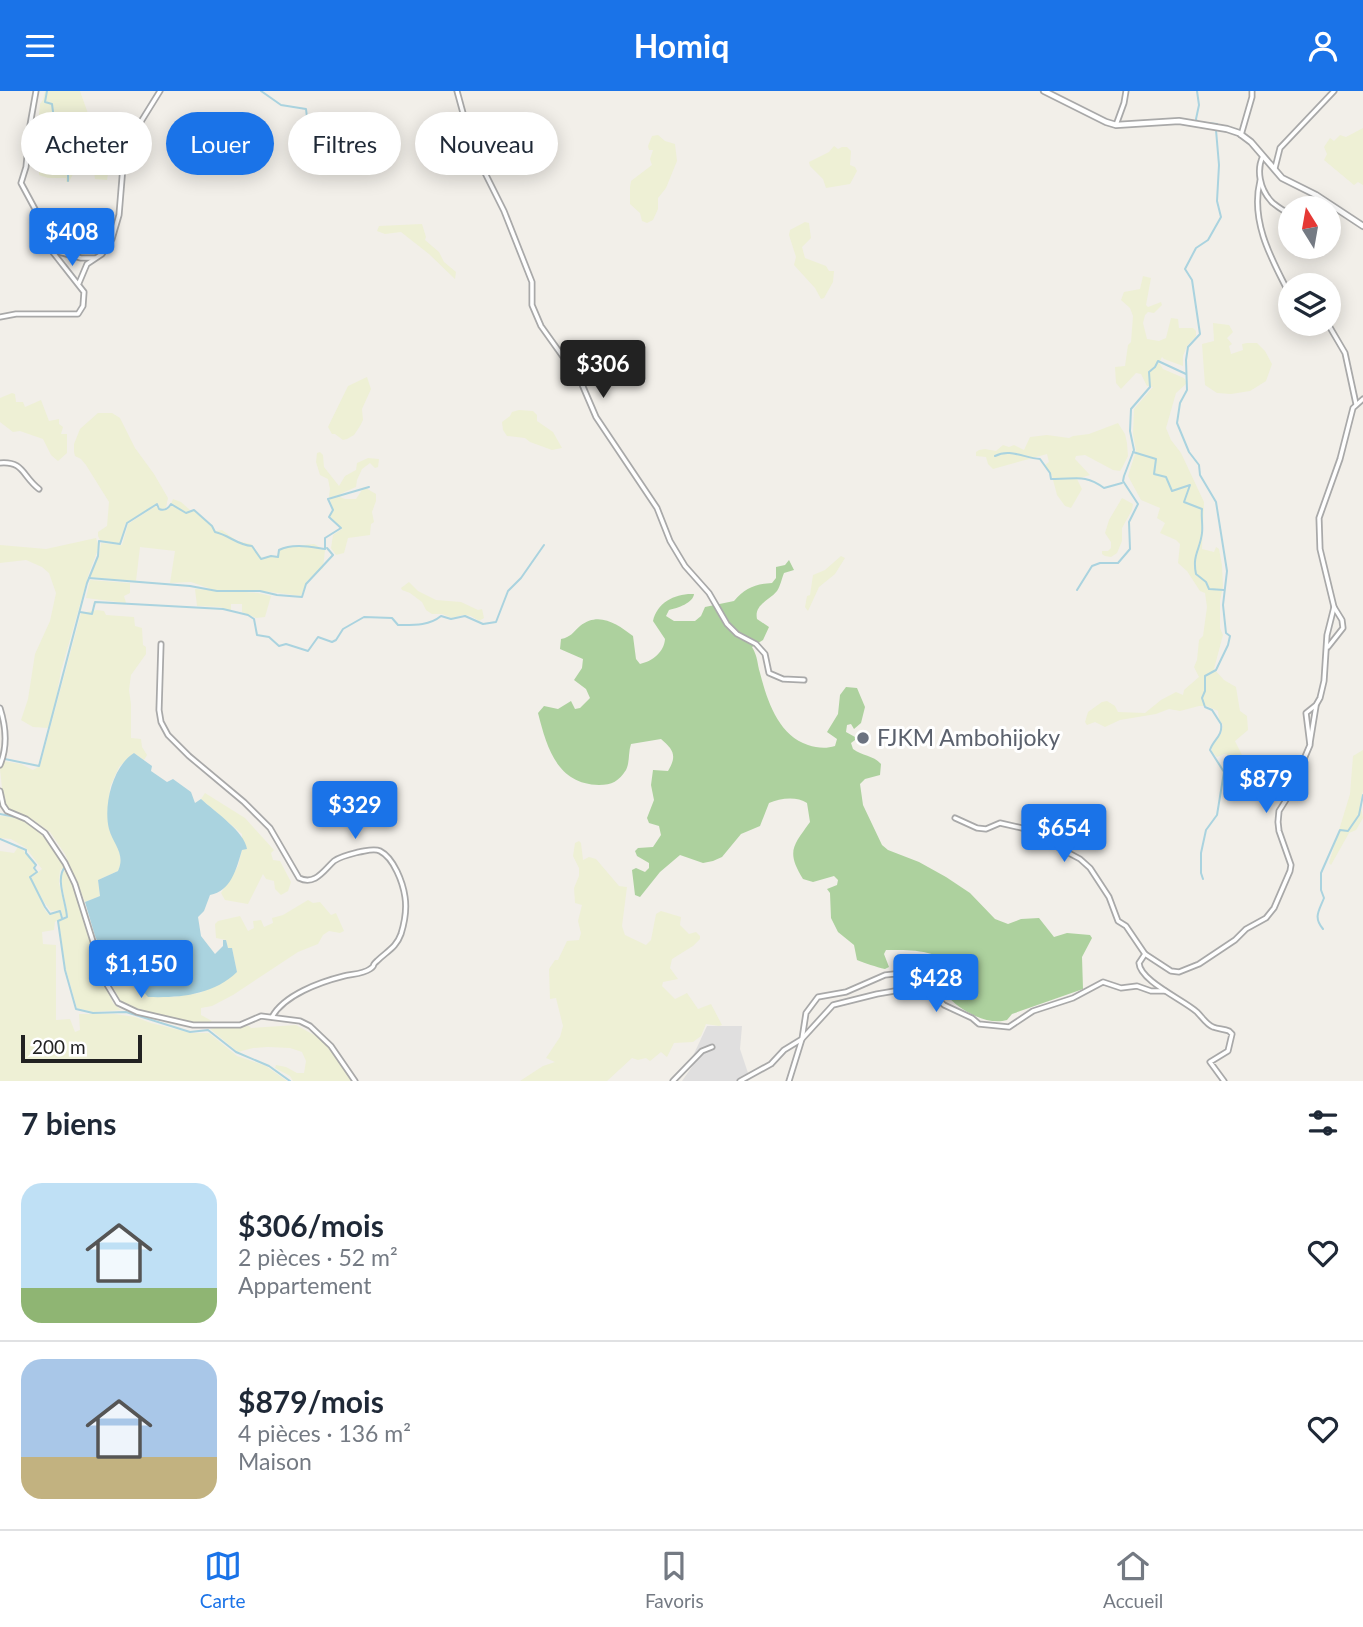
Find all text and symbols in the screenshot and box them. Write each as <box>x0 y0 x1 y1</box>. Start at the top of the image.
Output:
text: Homiq <box>634 26 729 65</box>
icon: menu <box>21 27 59 65</box>
icon: person <box>1304 27 1342 65</box>
chip: Acheter <box>21 112 152 175</box>
chip: Louer <box>166 112 274 175</box>
chip: Filtres <box>288 112 401 175</box>
chip: Nouveau <box>415 112 558 175</box>
north arrow <box>1278 196 1340 259</box>
map controls <box>1278 196 1341 336</box>
pin: $408 <box>31 209 113 268</box>
text: $408 <box>45 217 99 245</box>
button: layers <box>1278 273 1341 336</box>
pin: $306 <box>562 341 644 400</box>
text: $306 <box>576 349 630 377</box>
place label: FJKM Ambohijoky <box>877 723 1060 751</box>
marker: FJKM Ambohijoky <box>855 730 871 746</box>
pin: $879 <box>1225 755 1307 815</box>
text: $879 <box>1239 764 1293 792</box>
pin: $329 <box>314 781 396 841</box>
text: $329 <box>328 790 382 818</box>
pin: $654 <box>1023 805 1105 864</box>
text: $654 <box>1037 813 1091 841</box>
pin: $1,150 <box>84 941 198 1000</box>
text: $1,150 <box>105 949 177 977</box>
pin: $428 <box>895 955 977 1014</box>
text: $428 <box>909 963 963 991</box>
scale bar <box>21 1032 142 1064</box>
text: 200 m <box>32 1035 86 1058</box>
icon: filters <box>1304 1104 1342 1142</box>
text: 7 biens <box>21 1105 116 1141</box>
text: $306/mois <box>238 1207 384 1243</box>
icon: home <box>77 1211 161 1295</box>
icon: heart <box>1304 1234 1342 1272</box>
text: 2 pièces · 52 m² <box>238 1243 398 1271</box>
text: Appartement <box>238 1271 371 1299</box>
text: $879/mois <box>238 1383 384 1419</box>
icon: home <box>77 1387 161 1471</box>
icon: heart <box>1304 1410 1342 1448</box>
text: 4 pièces · 136 m² <box>238 1419 411 1447</box>
text: Maison <box>238 1447 312 1475</box>
tab: Carte <box>200 1547 246 1612</box>
tab: Favoris <box>645 1547 704 1612</box>
tab: Accueil <box>1103 1547 1163 1612</box>

